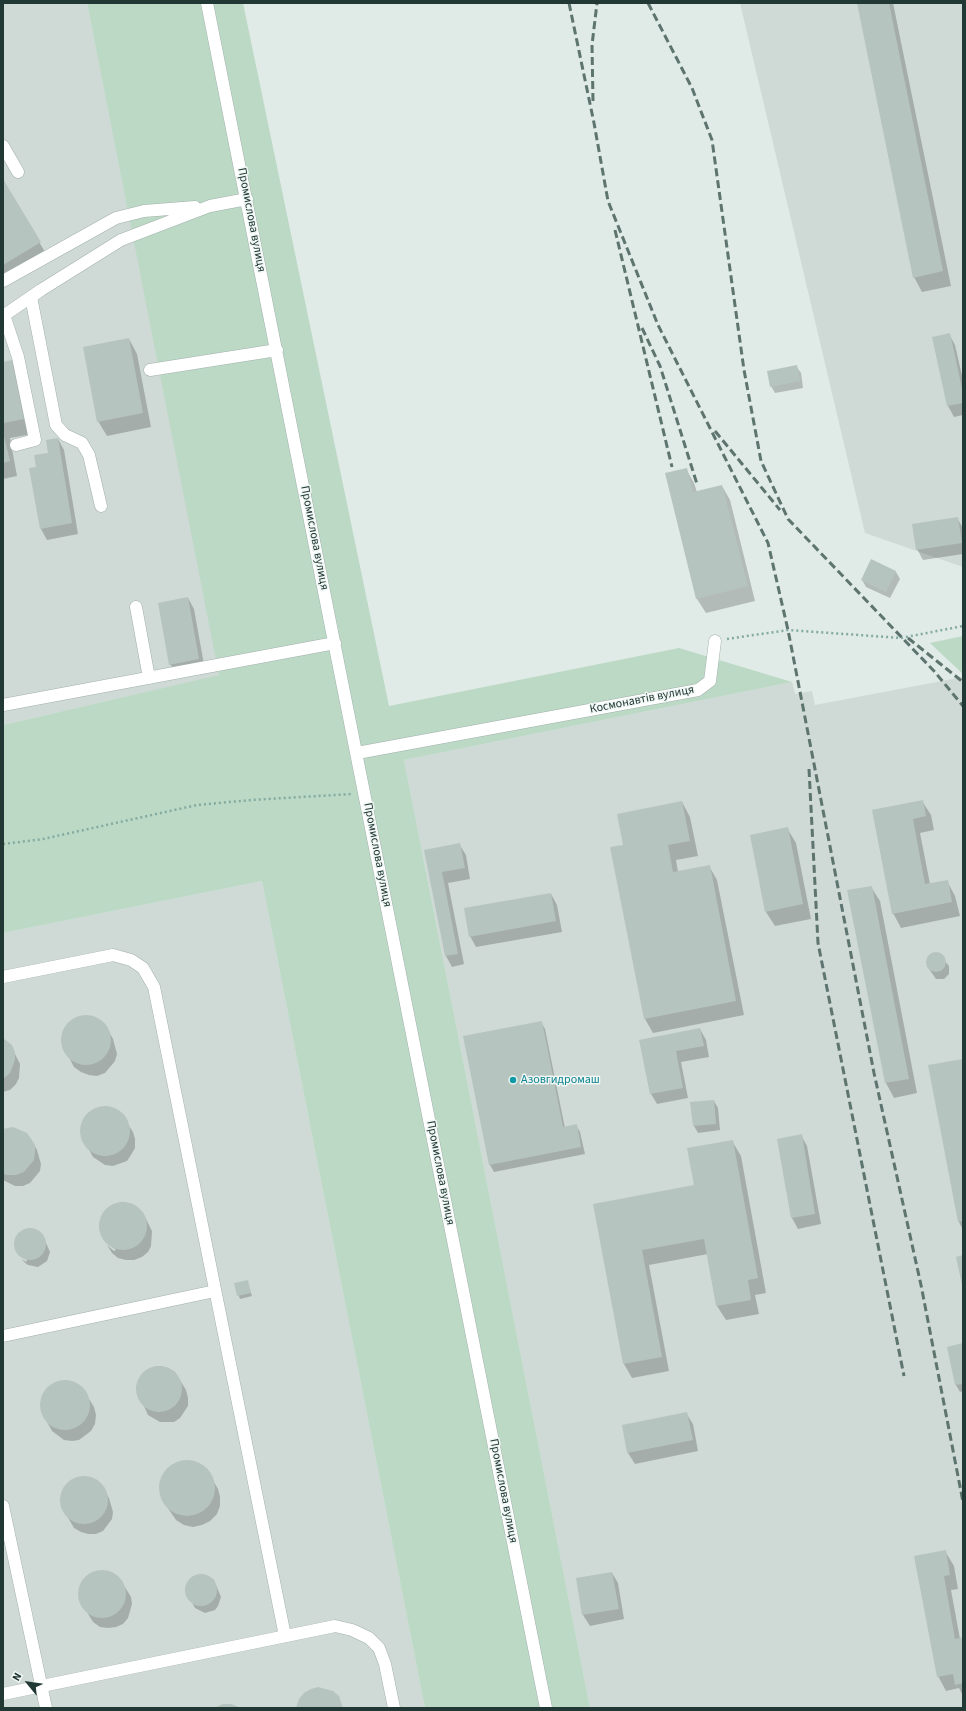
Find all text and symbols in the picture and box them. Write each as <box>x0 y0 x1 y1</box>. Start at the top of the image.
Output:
street label: Промислова вулиця <box>234 167 268 273</box>
street label: Промислова вулиця <box>297 485 331 591</box>
street label: Космонавтів вулиця <box>589 683 695 717</box>
street label: Промислова вулиця <box>360 802 394 908</box>
place label: Азовгидромаш <box>521 1073 600 1087</box>
marker: Азовгидромаш <box>508 1075 518 1085</box>
street label: Промислова вулиця <box>423 1120 457 1226</box>
street label: Промислова вулиця <box>486 1438 520 1544</box>
north arrow <box>8 1663 48 1703</box>
text: N <box>9 1670 25 1684</box>

